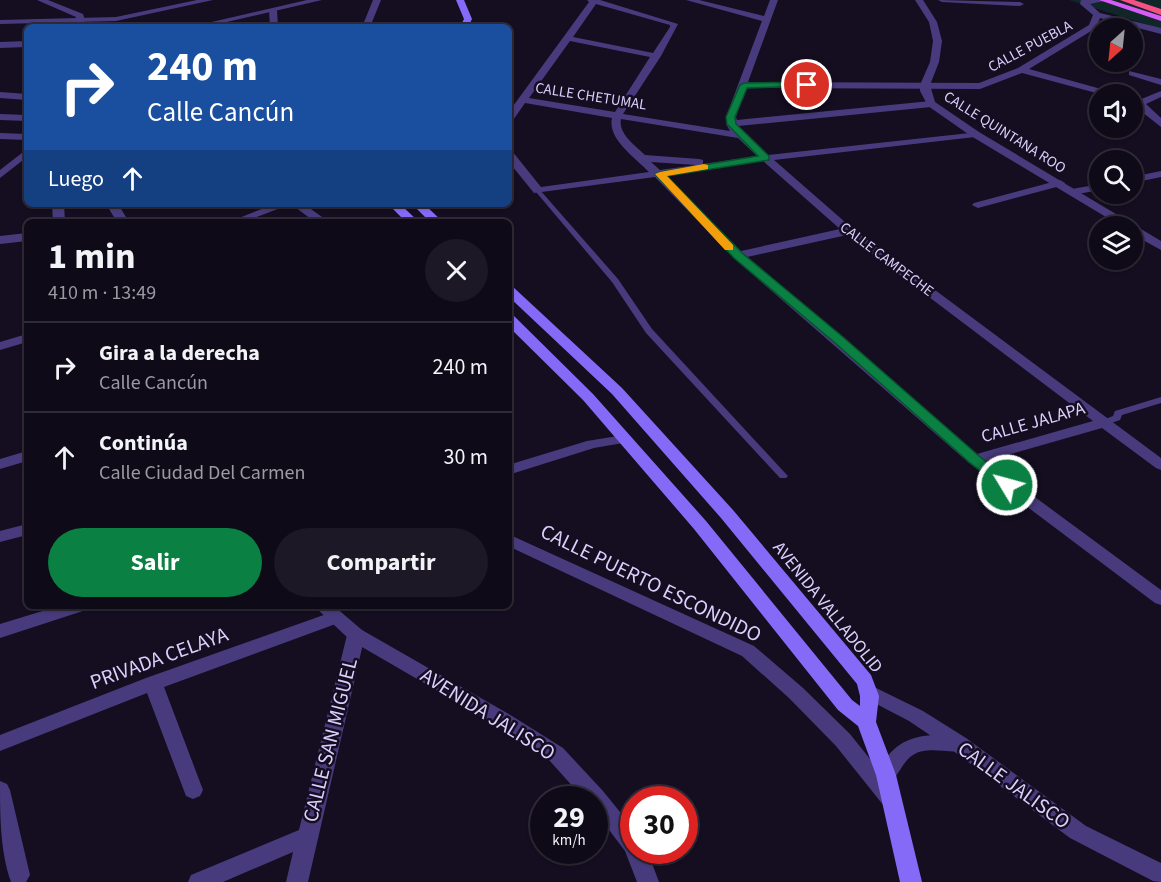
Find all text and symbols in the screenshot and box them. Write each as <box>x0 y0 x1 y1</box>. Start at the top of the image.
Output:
street label: CALLE PUEBLA <box>984 15 1077 77</box>
north arrow <box>1089 18 1143 72</box>
map controls <box>1089 18 1143 270</box>
text: 240 m <box>147 37 258 97</box>
icon: right <box>48 48 126 126</box>
pin <box>781 59 832 110</box>
icon: arrive <box>790 68 823 101</box>
street label: CALLE CHETUMAL <box>534 77 648 116</box>
button: sound <box>1089 84 1143 138</box>
street label: CALLE QUINTANA ROO <box>940 86 1070 179</box>
text: Calle Cancún <box>147 93 294 132</box>
button: search <box>1089 150 1143 204</box>
icon: ahead <box>116 162 149 195</box>
text: Luego <box>48 163 104 195</box>
button: layers <box>1089 216 1143 270</box>
street label: CALLE CAMPECHE <box>835 217 938 302</box>
text: 1 min <box>48 231 136 282</box>
button: close <box>425 239 488 302</box>
text: 410 m · 13:49 <box>48 279 156 307</box>
text: Gira a la derecha <box>99 337 260 369</box>
icon: right <box>48 351 81 384</box>
text: 240 m <box>433 351 488 383</box>
text: Calle Cancún <box>99 369 208 397</box>
street label: CALLE JALAPA <box>978 396 1088 449</box>
text: Continúa <box>99 427 188 459</box>
icon: ahead <box>48 441 81 474</box>
text: 30 m <box>443 441 488 473</box>
position arrow <box>975 453 1039 517</box>
text: Calle Ciudad Del Carmen <box>99 459 305 487</box>
street label: CALLE PUERTO ESCONDIDO <box>535 516 767 650</box>
button: Salir <box>48 528 262 597</box>
button: Compartir <box>274 528 488 597</box>
street label: AVENIDA VALLADOLID <box>767 536 888 678</box>
street label: PRIVADA CELAYA <box>86 619 233 697</box>
street label: CALLE SAN MIGUEL <box>295 655 365 825</box>
street label: AVENIDA JALISCO <box>415 660 561 768</box>
street label: CALLE JALISCO <box>951 734 1077 836</box>
speed limit sign: 30 <box>620 786 698 864</box>
text: 29 <box>553 796 585 839</box>
text: km/h <box>552 830 586 851</box>

